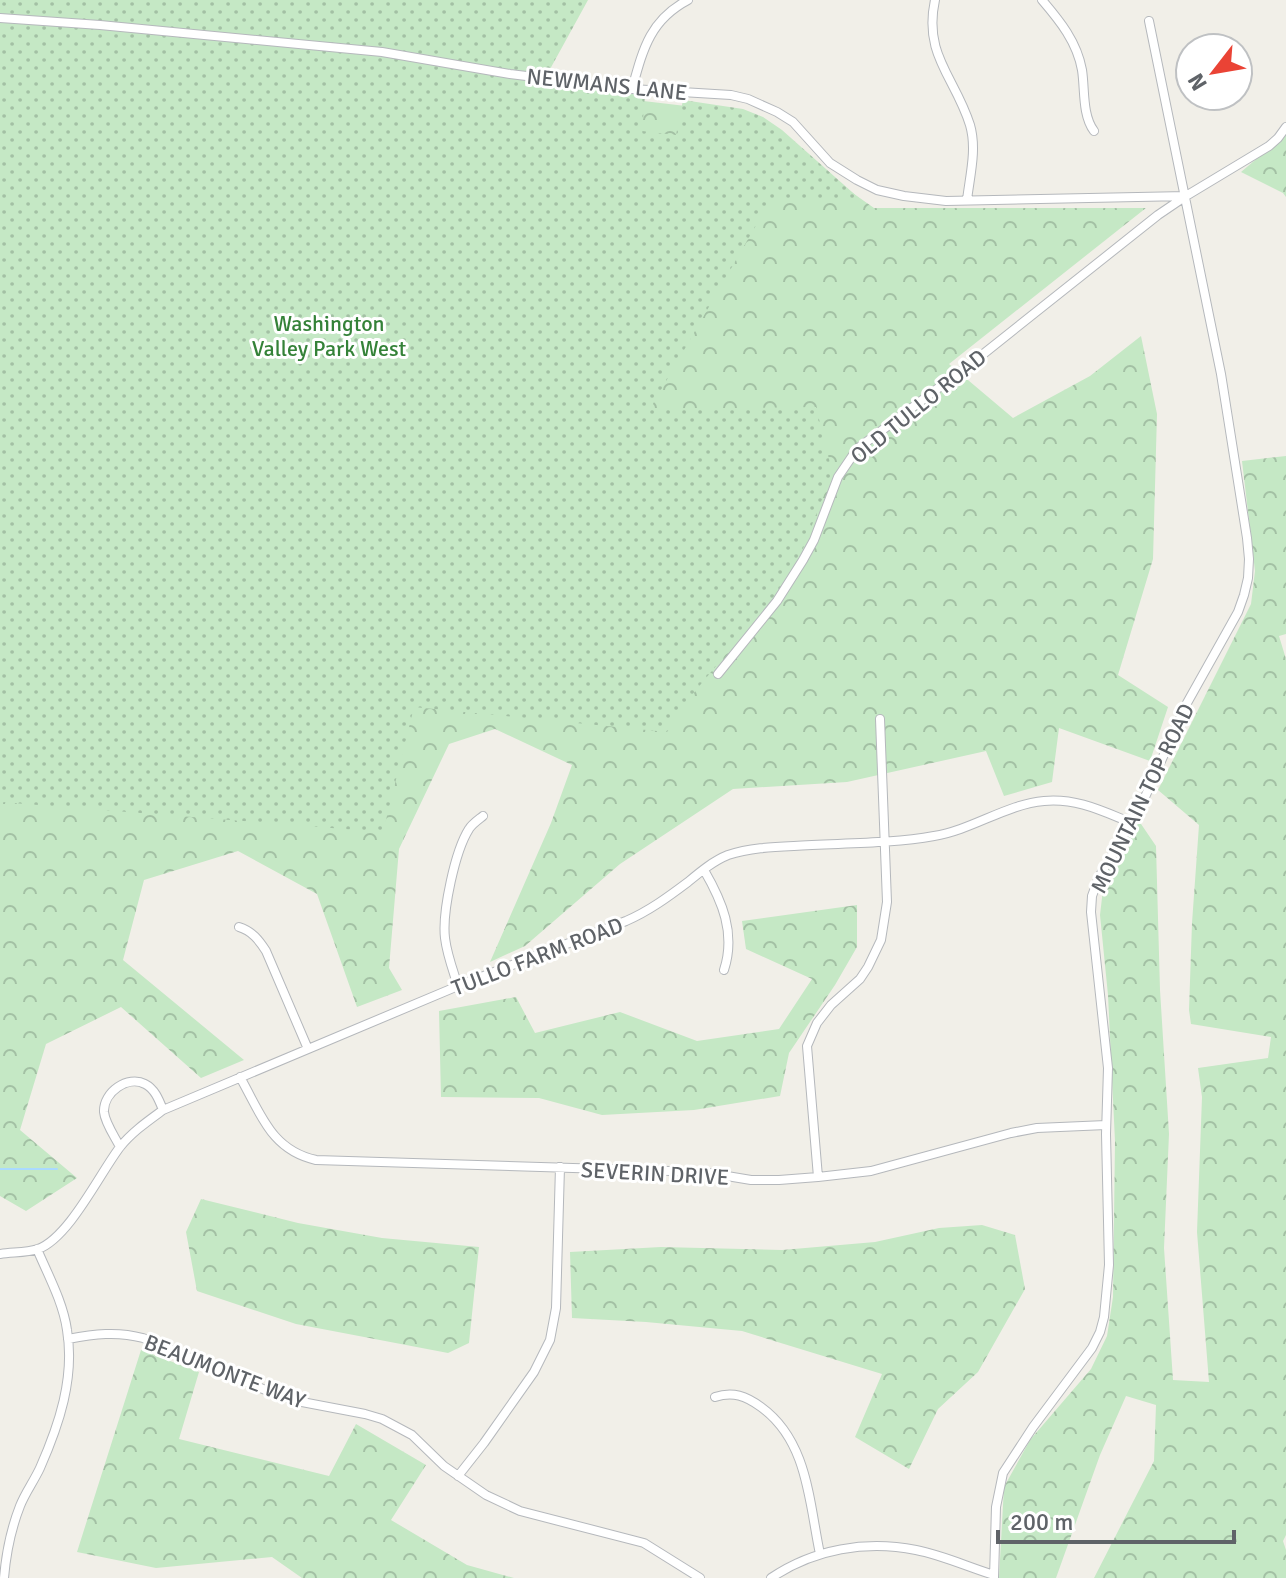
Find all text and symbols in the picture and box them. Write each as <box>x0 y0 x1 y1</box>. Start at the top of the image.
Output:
north arrow <box>1174 32 1254 112</box>
street label: NEWMANS LANE <box>525 63 689 106</box>
text: N <box>1182 69 1213 96</box>
park label: Washington Valley Park West <box>252 310 407 362</box>
street label: OLD TULLO ROAD <box>845 343 992 469</box>
street label: MOUNTAIN TOP ROAD <box>1085 699 1200 898</box>
street label: TULLO FARM ROAD <box>448 911 627 1002</box>
street label: SEVERIN DRIVE <box>580 1156 730 1191</box>
street label: BEAUMONTE WAY <box>141 1328 309 1415</box>
scale bar <box>998 1494 1234 1544</box>
text: 200 m <box>1010 1507 1073 1537</box>

